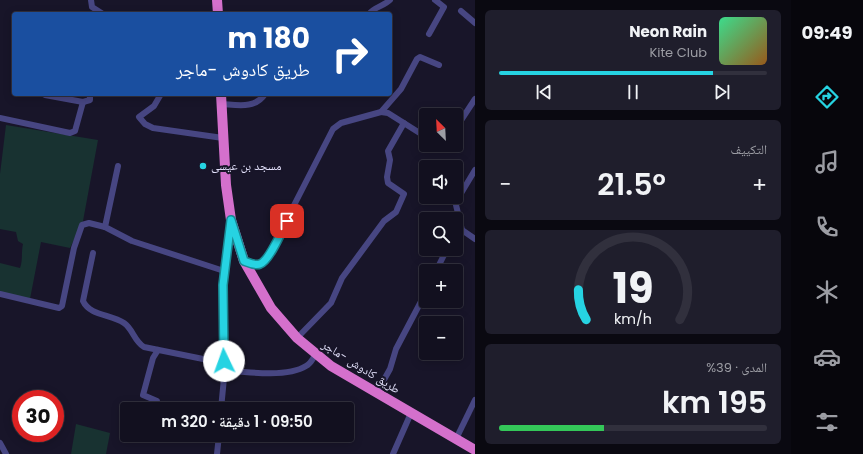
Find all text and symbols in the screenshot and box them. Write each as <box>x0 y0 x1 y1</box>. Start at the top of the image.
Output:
text: 180 m <box>227 19 310 58</box>
text: 09:49 <box>801 20 853 45</box>
text: Neon Rain <box>629 21 707 42</box>
icon: right <box>324 28 376 80</box>
text: Kite Club <box>649 43 707 62</box>
text: طريق كادوش -ماجر <box>176 57 310 82</box>
icon: previous <box>533 81 555 103</box>
icon: pause <box>622 81 644 103</box>
icon: next <box>711 81 733 103</box>
icon: directions <box>813 83 841 111</box>
north arrow <box>419 108 463 152</box>
map controls <box>419 108 463 360</box>
text: التكييف <box>731 140 767 159</box>
icon: music <box>813 148 841 176</box>
place label: مسجد بن عيسى <box>211 157 281 174</box>
button: sound <box>419 160 463 204</box>
marker: مسجد بن عيسى <box>198 161 208 171</box>
text: 21.5° <box>597 163 666 206</box>
text: − <box>499 169 511 200</box>
text: + <box>752 169 767 200</box>
pin <box>270 204 304 238</box>
icon: arrive <box>276 210 298 232</box>
button: search <box>419 212 463 256</box>
icon: phone <box>813 213 841 241</box>
text: 19 <box>612 259 654 318</box>
button: + <box>419 264 463 308</box>
icon: climate <box>813 278 841 306</box>
text: km/h <box>614 309 652 329</box>
button: − <box>419 316 463 360</box>
street label: طريق كادوش -ماجر <box>318 335 404 397</box>
position arrow <box>203 340 245 382</box>
icon: car <box>813 343 841 371</box>
text: المدى · 39% <box>706 358 767 377</box>
text: 195 km <box>662 381 767 424</box>
speed limit sign: 30 <box>12 390 64 442</box>
icon: filters <box>813 408 841 436</box>
text: 09:50 · 1 دقيقة · 320 m <box>161 411 313 432</box>

